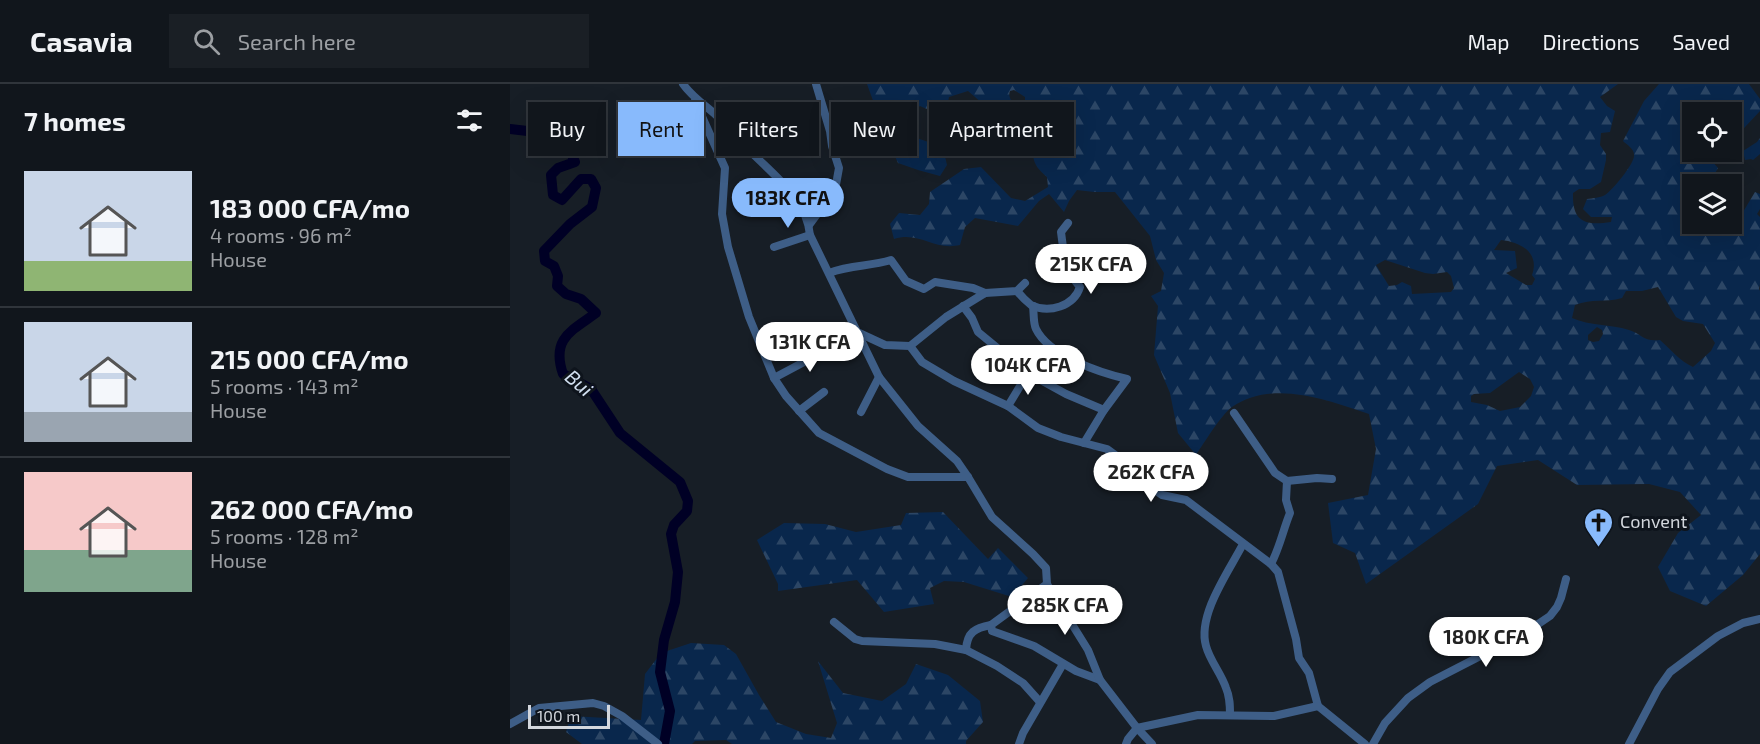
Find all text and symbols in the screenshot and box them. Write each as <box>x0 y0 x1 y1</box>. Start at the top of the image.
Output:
search box <box>169 14 589 68</box>
text: Casavia <box>30 24 133 58</box>
icon: search <box>190 25 223 58</box>
text: Search here <box>238 28 356 54</box>
text: Map <box>1467 29 1510 54</box>
text: Directions <box>1543 29 1639 54</box>
text: Saved <box>1672 29 1730 54</box>
chip: Buy <box>528 102 606 156</box>
chip: Rent <box>618 102 704 156</box>
chip: Filters <box>716 102 819 156</box>
chip: New <box>831 102 917 156</box>
chip: Apartment <box>929 102 1074 156</box>
map controls <box>1682 102 1742 234</box>
button: locate <box>1682 102 1742 162</box>
icon: filters <box>453 104 486 137</box>
text: 7 homes <box>24 105 126 136</box>
button: layers <box>1682 174 1742 234</box>
pin: 183K CFA <box>726 178 850 229</box>
text: 183K CFA <box>746 185 830 209</box>
text: 183 000 CFA/mo <box>210 192 410 223</box>
icon: home <box>72 195 144 267</box>
text: 4 rooms · 96 m² <box>210 223 352 247</box>
pin: 215K CFA <box>1029 244 1153 295</box>
text: House <box>210 247 267 271</box>
text: 215K CFA <box>1049 251 1133 275</box>
pin: 131K CFA <box>748 322 872 373</box>
text: 131K CFA <box>770 329 850 353</box>
text: 215 000 CFA/mo <box>210 343 408 374</box>
pin: 104K CFA <box>966 345 1090 396</box>
icon: home <box>72 346 144 418</box>
text: 104K CFA <box>985 352 1071 376</box>
water label: Bui <box>561 364 598 401</box>
text: 5 rooms · 143 m² <box>210 374 359 398</box>
text: House <box>210 398 267 422</box>
pin: 262K CFA <box>1089 452 1213 503</box>
text: 262K CFA <box>1108 459 1194 483</box>
text: 262 000 CFA/mo <box>210 493 413 524</box>
icon: home <box>72 496 144 568</box>
church icon: Convent <box>1583 506 1615 548</box>
place label: Convent <box>1620 510 1687 532</box>
text: 5 rooms · 128 m² <box>210 524 359 548</box>
text: House <box>210 548 267 572</box>
pin: 285K CFA <box>1003 585 1127 636</box>
text: 285K CFA <box>1022 592 1108 616</box>
pin: 180K CFA <box>1424 617 1548 668</box>
text: 180K CFA <box>1443 624 1529 648</box>
scale bar <box>528 702 610 730</box>
text: 100 m <box>537 706 580 725</box>

